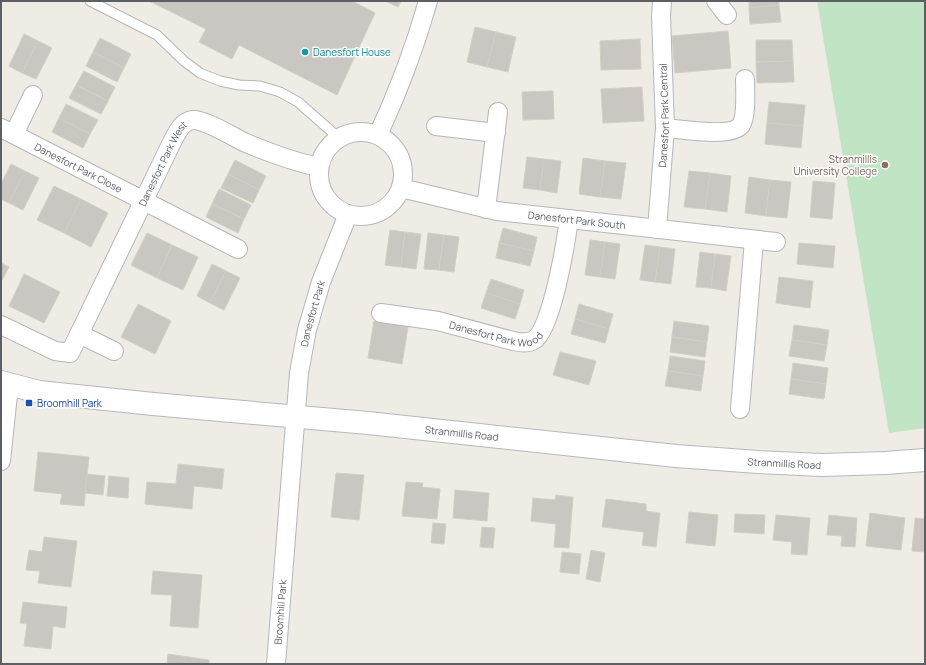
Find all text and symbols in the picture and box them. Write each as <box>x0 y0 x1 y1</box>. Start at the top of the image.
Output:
place label: Danesfort House <box>313 45 391 59</box>
marker: Danesfort House <box>300 47 310 57</box>
street label: Danesfort Park Central <box>655 63 672 168</box>
street label: Danesfort Park West <box>135 117 190 209</box>
street label: Danesfort Park Close <box>32 139 125 196</box>
place label: Stranmillis University College <box>794 152 877 178</box>
marker: Stranmillis University College <box>880 160 890 170</box>
street label: Danesfort Park South <box>527 207 626 232</box>
street label: Danesfort Park <box>297 278 328 348</box>
street label: Danesfort Park Wood <box>448 317 546 350</box>
place label: Broomhill Park <box>37 396 103 410</box>
marker: Broomhill Park <box>24 398 34 408</box>
street label: Stranmillis Road <box>424 422 499 444</box>
street label: Stranmillis Road <box>747 454 822 472</box>
street label: Broomhill Park <box>271 578 290 645</box>

